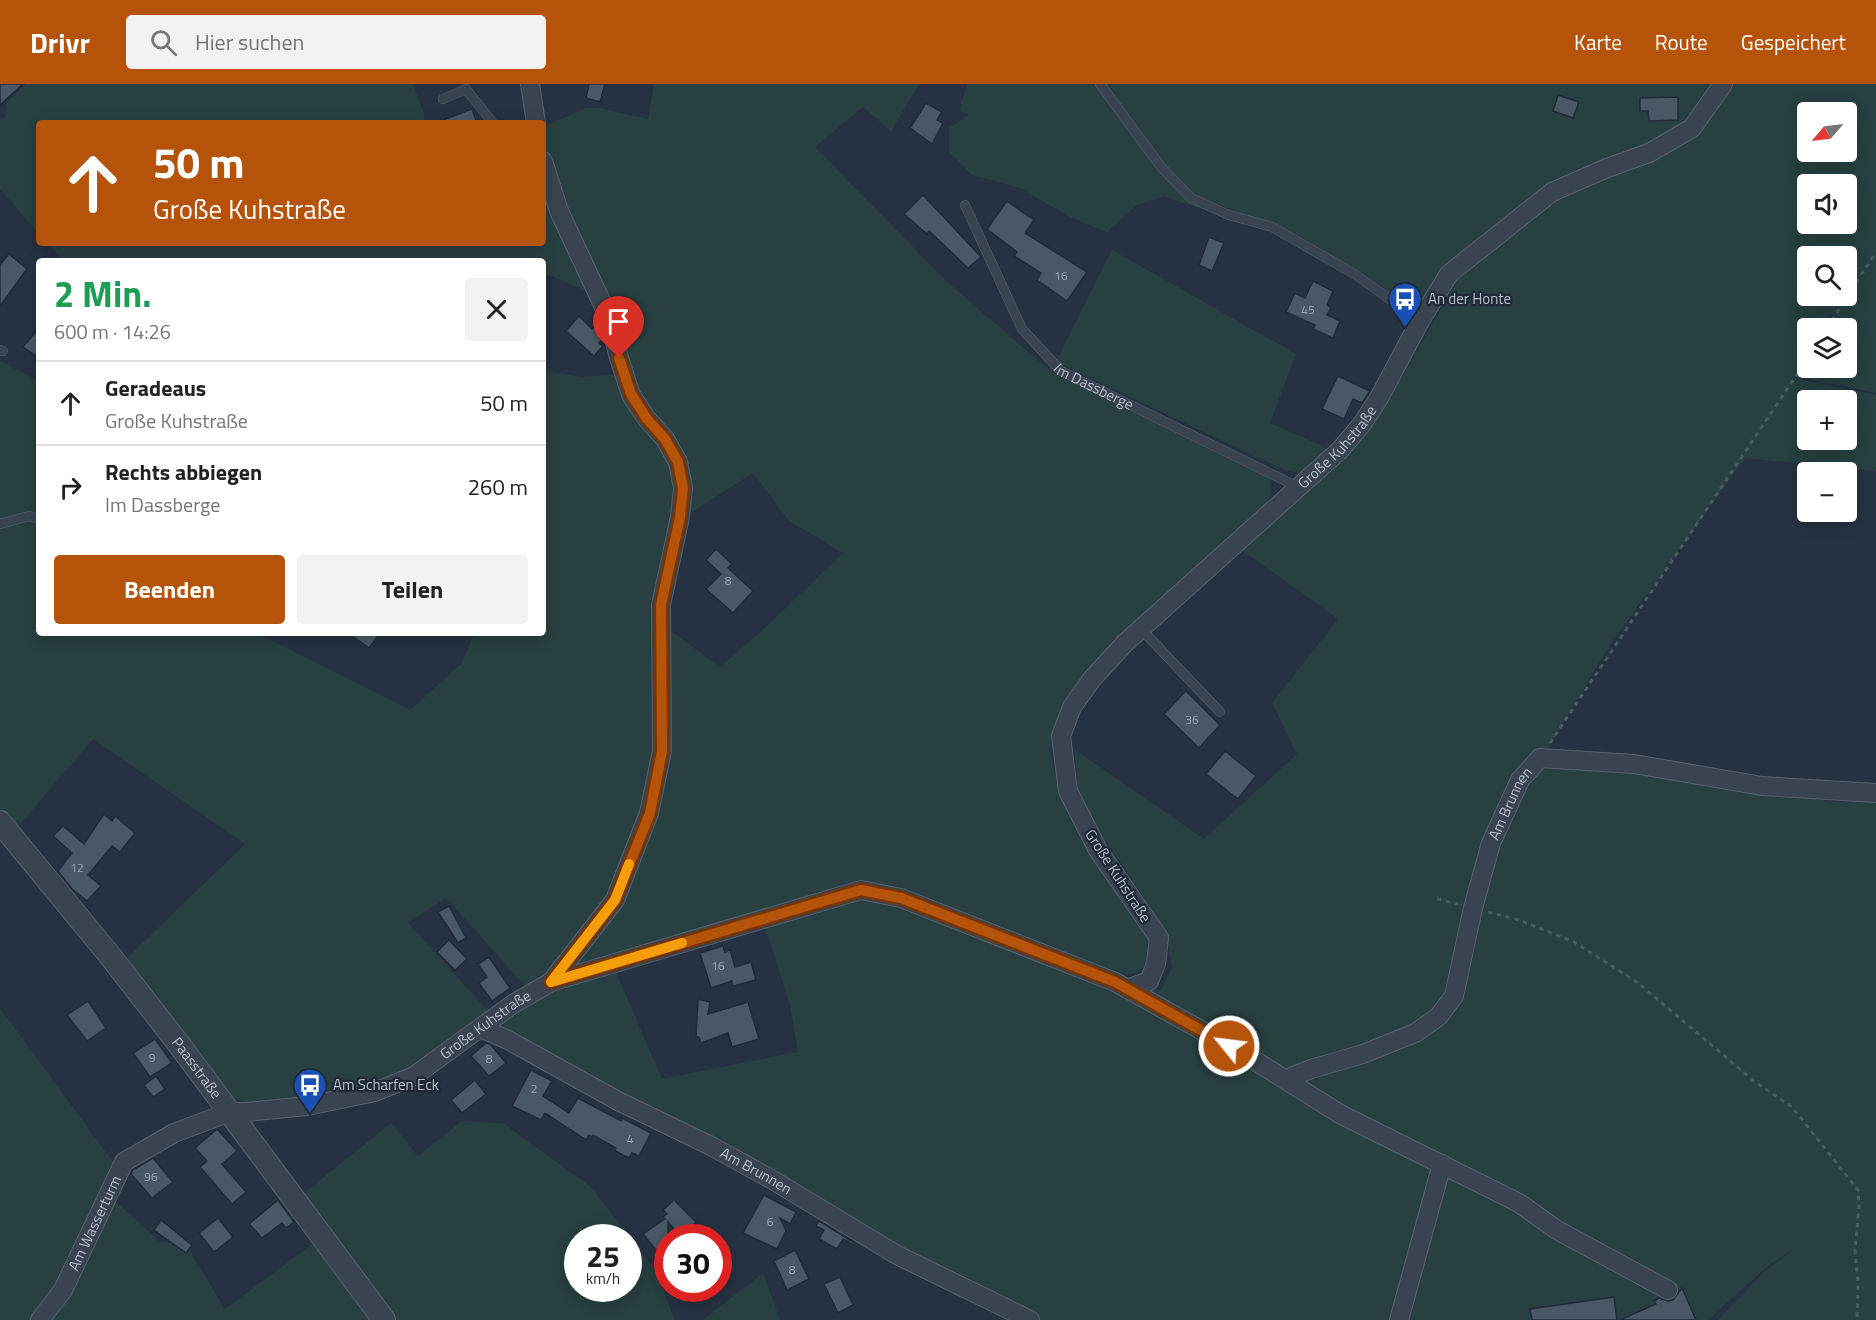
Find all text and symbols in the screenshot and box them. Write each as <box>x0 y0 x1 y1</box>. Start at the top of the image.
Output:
search box <box>126 15 546 69</box>
text: Drivr <box>30 21 90 64</box>
text: Hier suchen <box>195 25 304 59</box>
icon: search <box>147 26 180 59</box>
text: Karte <box>1574 26 1622 58</box>
text: Route <box>1655 26 1708 58</box>
text: Gespeichert <box>1741 26 1846 58</box>
north arrow <box>1797 102 1857 162</box>
map controls <box>1797 102 1857 522</box>
text: 50 m <box>153 130 245 194</box>
icon: ahead <box>54 144 132 222</box>
button: sound <box>1797 174 1857 234</box>
text: Große Kuhstraße <box>153 188 346 229</box>
button: search <box>1797 246 1857 306</box>
text: 2 Min. <box>54 266 151 321</box>
house number: 16 <box>1054 266 1068 285</box>
button: close <box>465 278 528 341</box>
bus stop icon: An der Honte <box>1387 281 1423 328</box>
place label: An der Honte <box>1428 287 1511 310</box>
pin <box>593 296 644 358</box>
house number: 45 <box>1301 300 1315 319</box>
icon: arrive <box>602 305 635 338</box>
text: 600 m · 14:26 <box>54 316 171 347</box>
button: layers <box>1797 318 1857 378</box>
street label: Im Dassberge <box>1048 358 1138 416</box>
text: Geradeaus <box>105 371 206 405</box>
text: 50 m <box>480 386 528 420</box>
icon: ahead <box>54 387 87 420</box>
button: + <box>1797 390 1857 450</box>
street label: Große Kuhstraße <box>1292 401 1382 494</box>
text: Große Kuhstraße <box>105 405 248 436</box>
text: Rechts abbiegen <box>105 455 262 489</box>
button: − <box>1797 462 1857 522</box>
text: 260 m <box>468 470 528 504</box>
icon: right <box>54 471 87 504</box>
text: Im Dassberge <box>105 489 220 520</box>
button: Beenden <box>54 555 285 624</box>
button: Teilen <box>297 555 528 624</box>
house number: 8 <box>725 571 732 590</box>
house number: 36 <box>1185 710 1199 729</box>
street label: Am Brunnen <box>1482 761 1538 844</box>
street label: Große Kuhstraße <box>1080 825 1157 927</box>
house number: 12 <box>70 858 84 877</box>
house number: 16 <box>711 956 725 975</box>
street label: Große Kuhstraße <box>435 984 535 1065</box>
position arrow <box>1197 1014 1261 1078</box>
street label: Paasstraße <box>166 1032 228 1103</box>
house number: 9 <box>149 1048 156 1067</box>
house number: 8 <box>486 1049 493 1068</box>
bus stop icon: Am Scharfen Eck <box>292 1067 328 1114</box>
place label: Am Scharfen Eck <box>333 1073 439 1096</box>
house number: 2 <box>531 1079 537 1098</box>
house number: 4 <box>627 1129 634 1148</box>
street label: Am Brunnen <box>716 1141 796 1200</box>
house number: 96 <box>144 1167 158 1186</box>
street label: Am Wasserturm <box>62 1171 127 1274</box>
house number: 6 <box>767 1212 774 1231</box>
speed limit sign: 30 <box>654 1224 732 1302</box>
text: 25 <box>586 1233 620 1279</box>
house number: 8 <box>789 1260 796 1279</box>
text: km/h <box>586 1267 620 1290</box>

